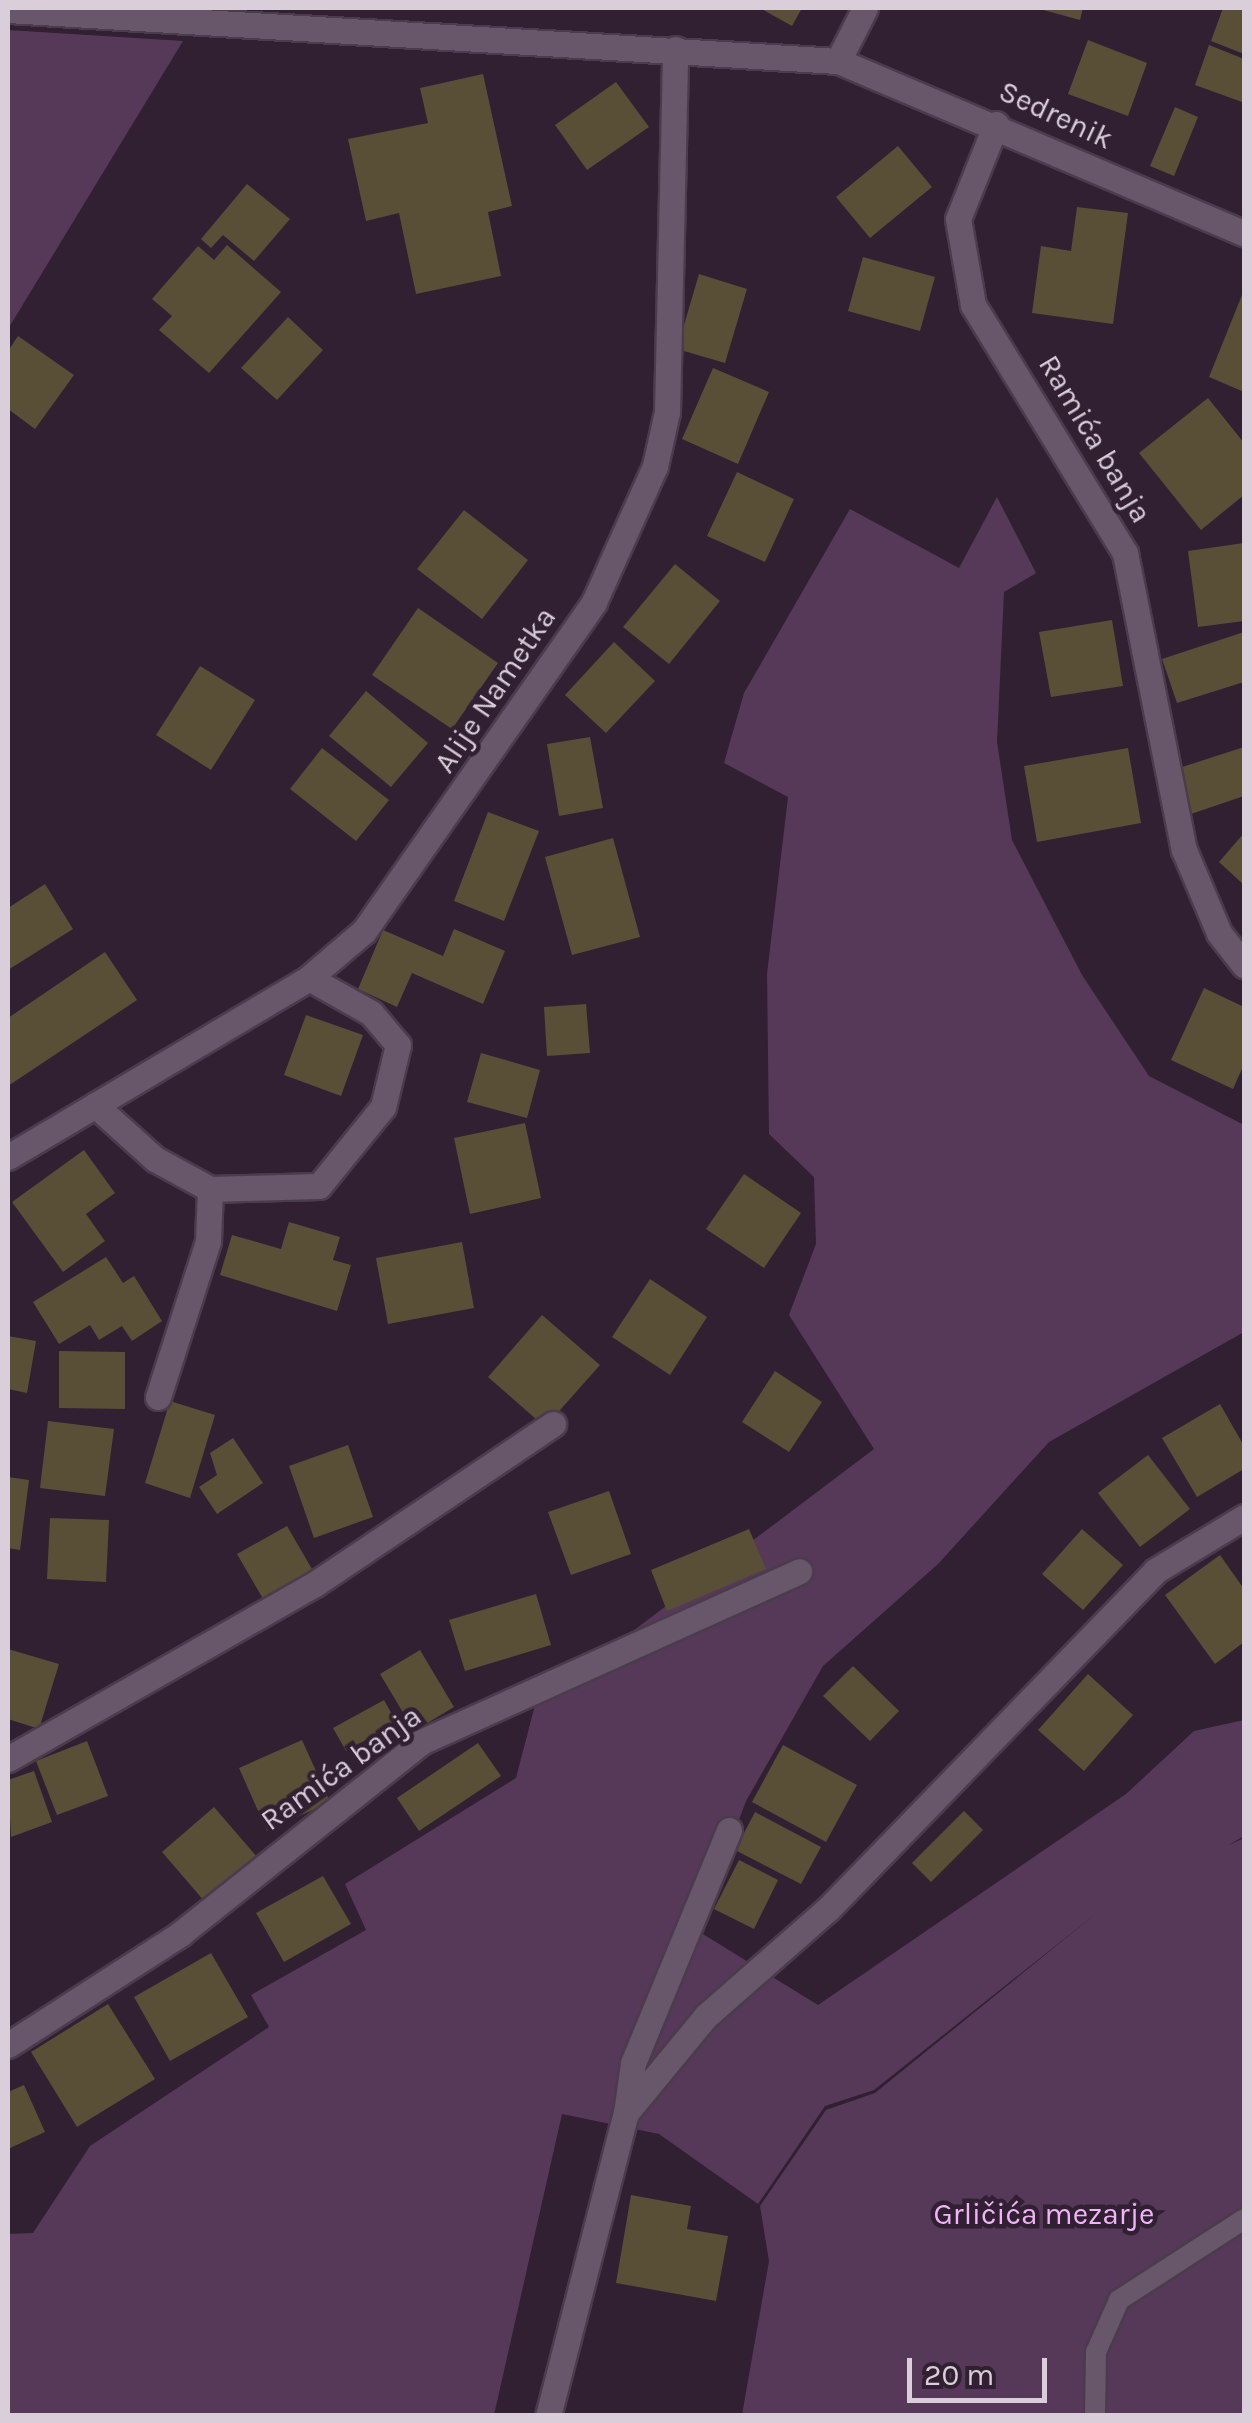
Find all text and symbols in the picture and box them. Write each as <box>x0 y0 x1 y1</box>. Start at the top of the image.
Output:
street label: Sedrenik <box>993 73 1119 157</box>
street label: Ramića banja <box>1031 349 1159 529</box>
street label: Alije Nametka <box>426 600 564 780</box>
street label: Ramića banja <box>254 1698 428 1838</box>
park label: Grličića mezarje <box>934 2196 1154 2232</box>
scale bar <box>912 2338 1052 2400</box>
text: 20 m <box>924 2357 994 2393</box>

